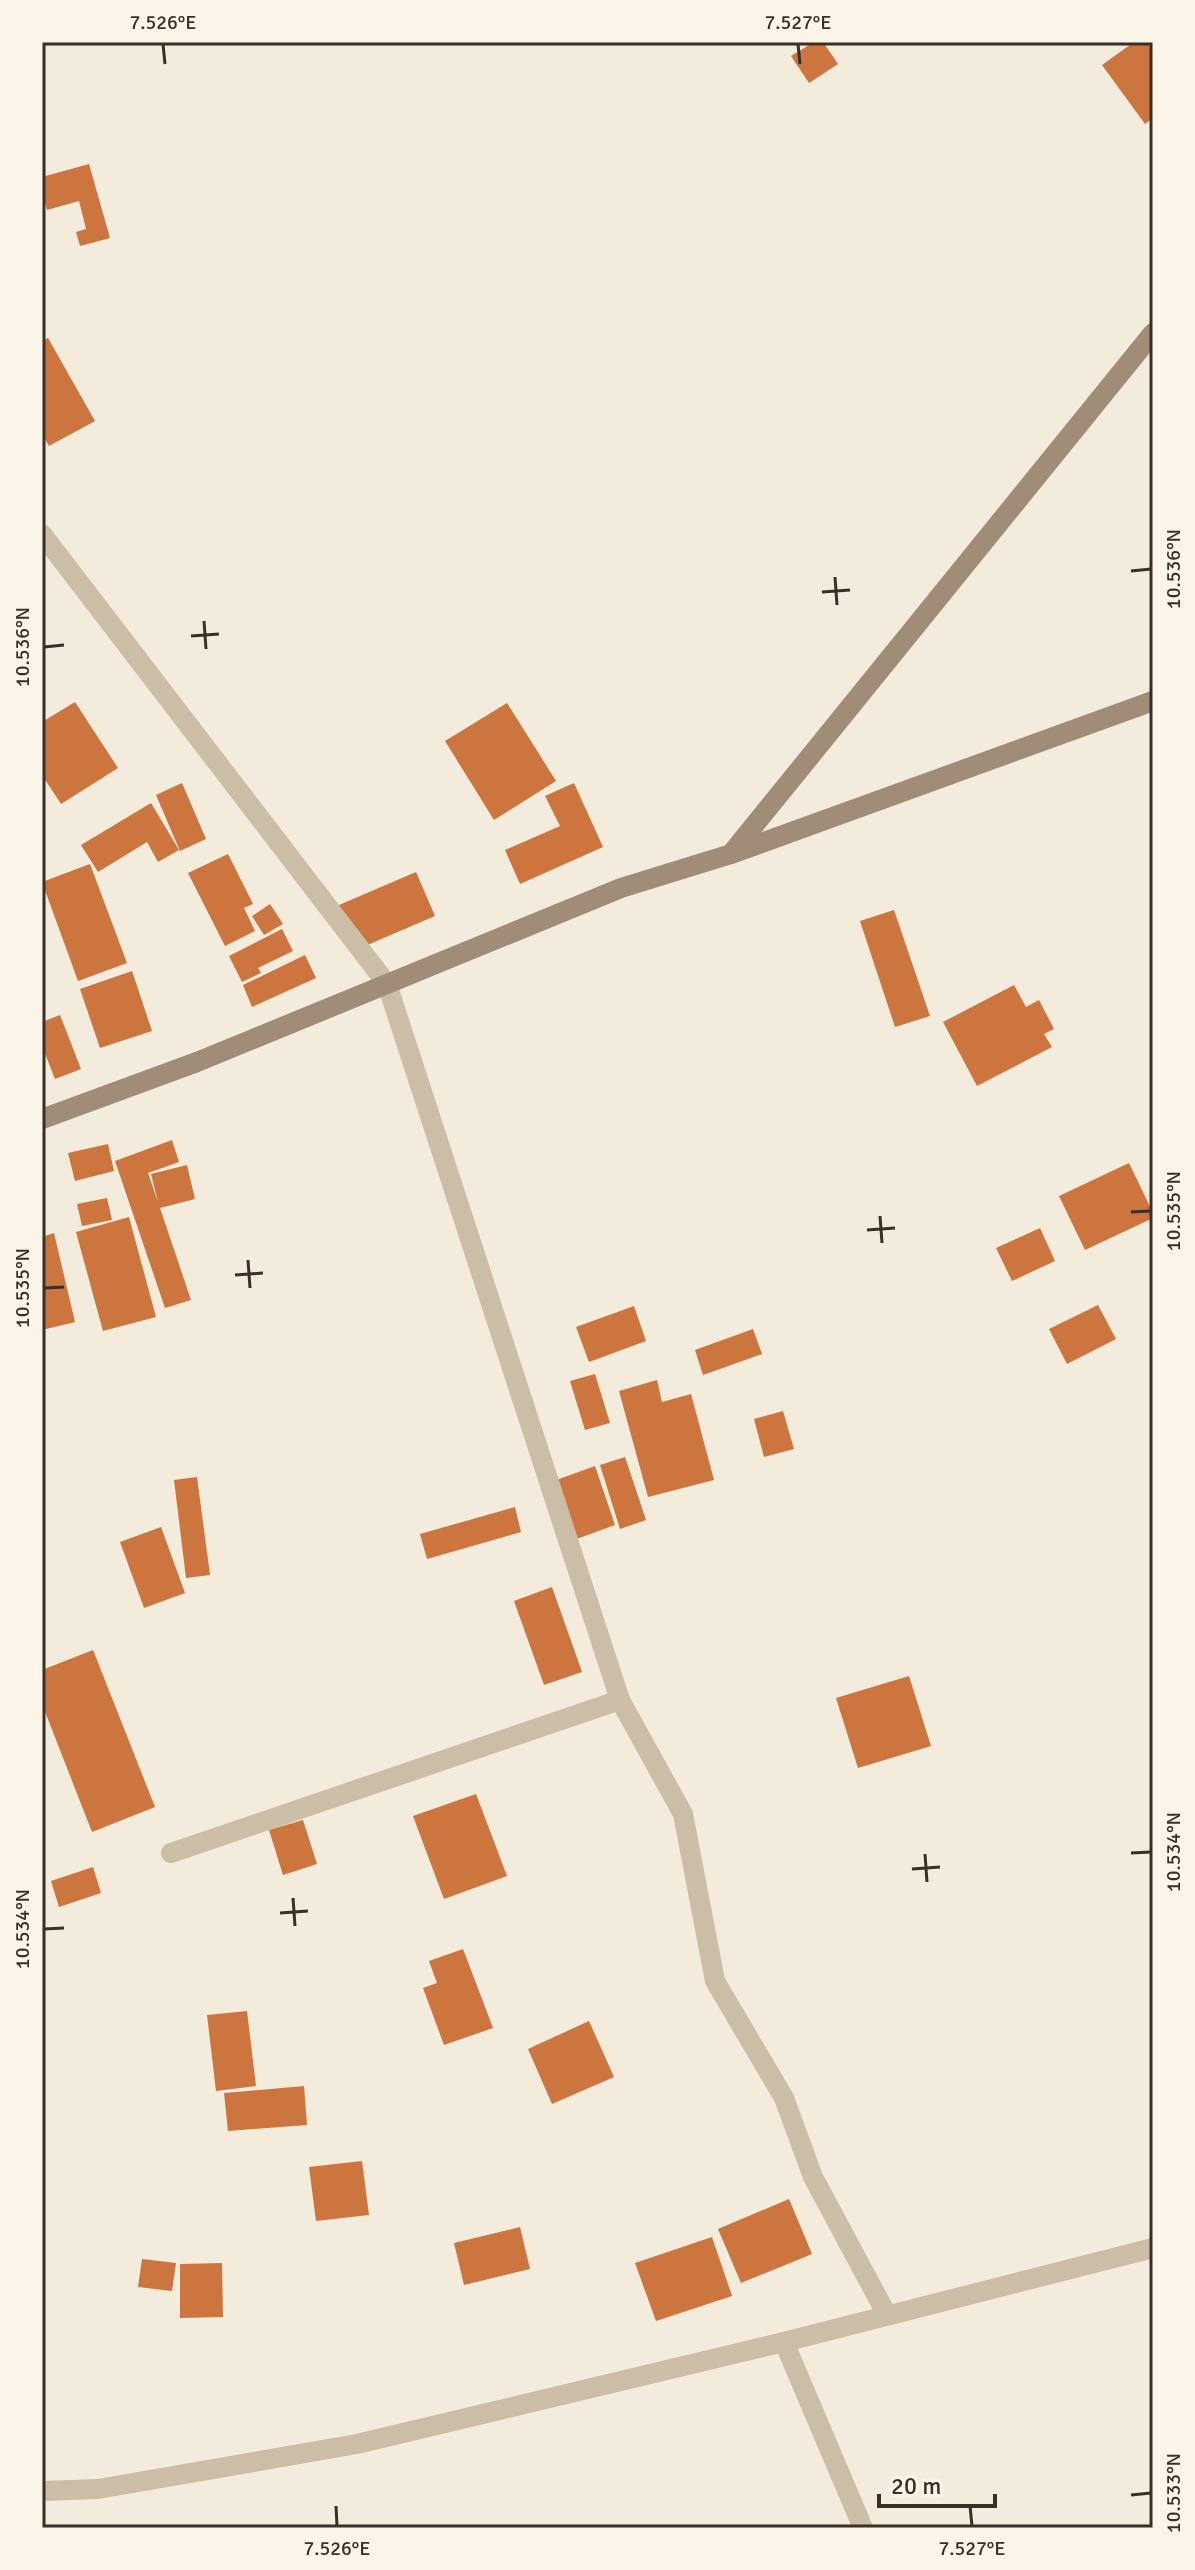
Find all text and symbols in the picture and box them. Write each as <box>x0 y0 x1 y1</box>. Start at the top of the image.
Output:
text: 7.526°E <box>129 10 197 35</box>
text: 7.527°E <box>764 10 832 35</box>
text: 10.536°N <box>1161 529 1186 609</box>
text: 10.536°N <box>10 607 35 687</box>
text: 10.535°N <box>1161 1171 1186 1251</box>
text: 10.535°N <box>10 1248 35 1328</box>
text: 10.534°N <box>1161 1812 1186 1892</box>
text: 10.534°N <box>10 1889 35 1969</box>
text: 10.533°N <box>1161 2453 1186 2533</box>
scale bar <box>879 2458 995 2508</box>
text: 20 m <box>891 2471 941 2501</box>
text: 7.526°E <box>303 2536 371 2561</box>
text: 7.527°E <box>938 2536 1006 2561</box>

